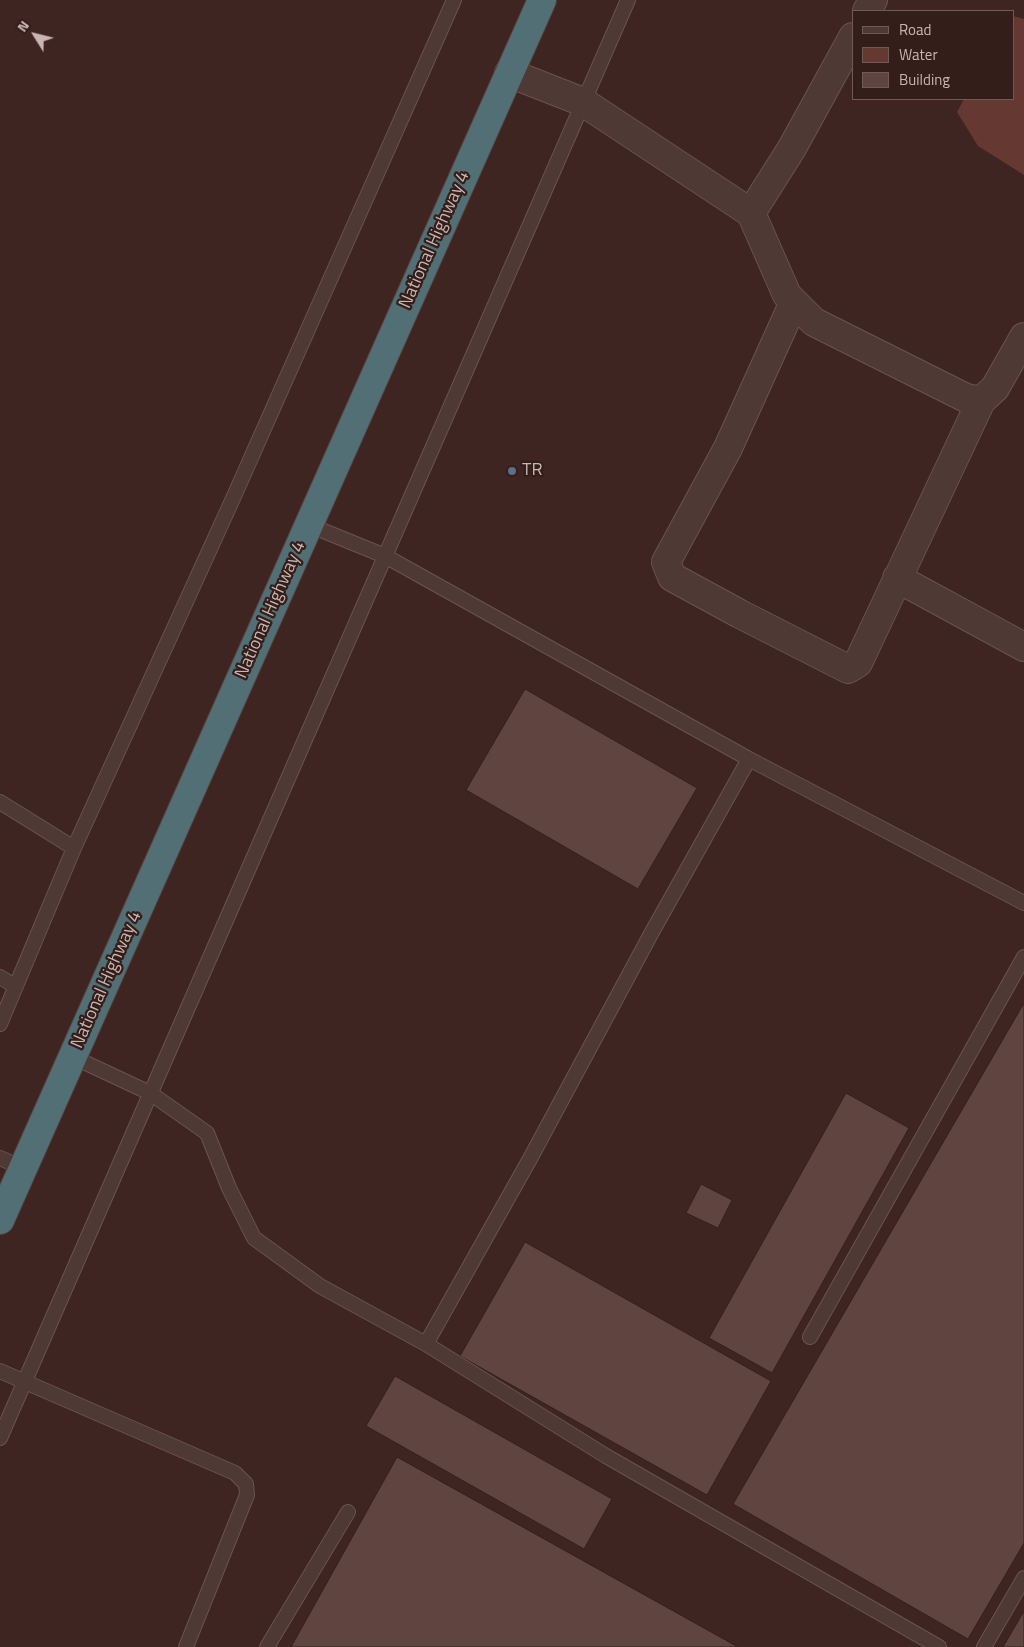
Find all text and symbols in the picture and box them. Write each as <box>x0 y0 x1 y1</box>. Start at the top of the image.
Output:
north arrow <box>10 10 60 60</box>
legend <box>852 10 1014 100</box>
text: N <box>11 16 34 36</box>
text: Road <box>899 18 931 41</box>
text: Water <box>899 43 938 66</box>
text: Building <box>899 68 950 91</box>
street label: National Highway 4 <box>395 168 475 312</box>
place label: TR <box>522 460 543 482</box>
marker: TR <box>506 465 518 477</box>
street label: National Highway 4 <box>231 538 311 682</box>
street label: National Highway 4 <box>67 908 147 1052</box>

